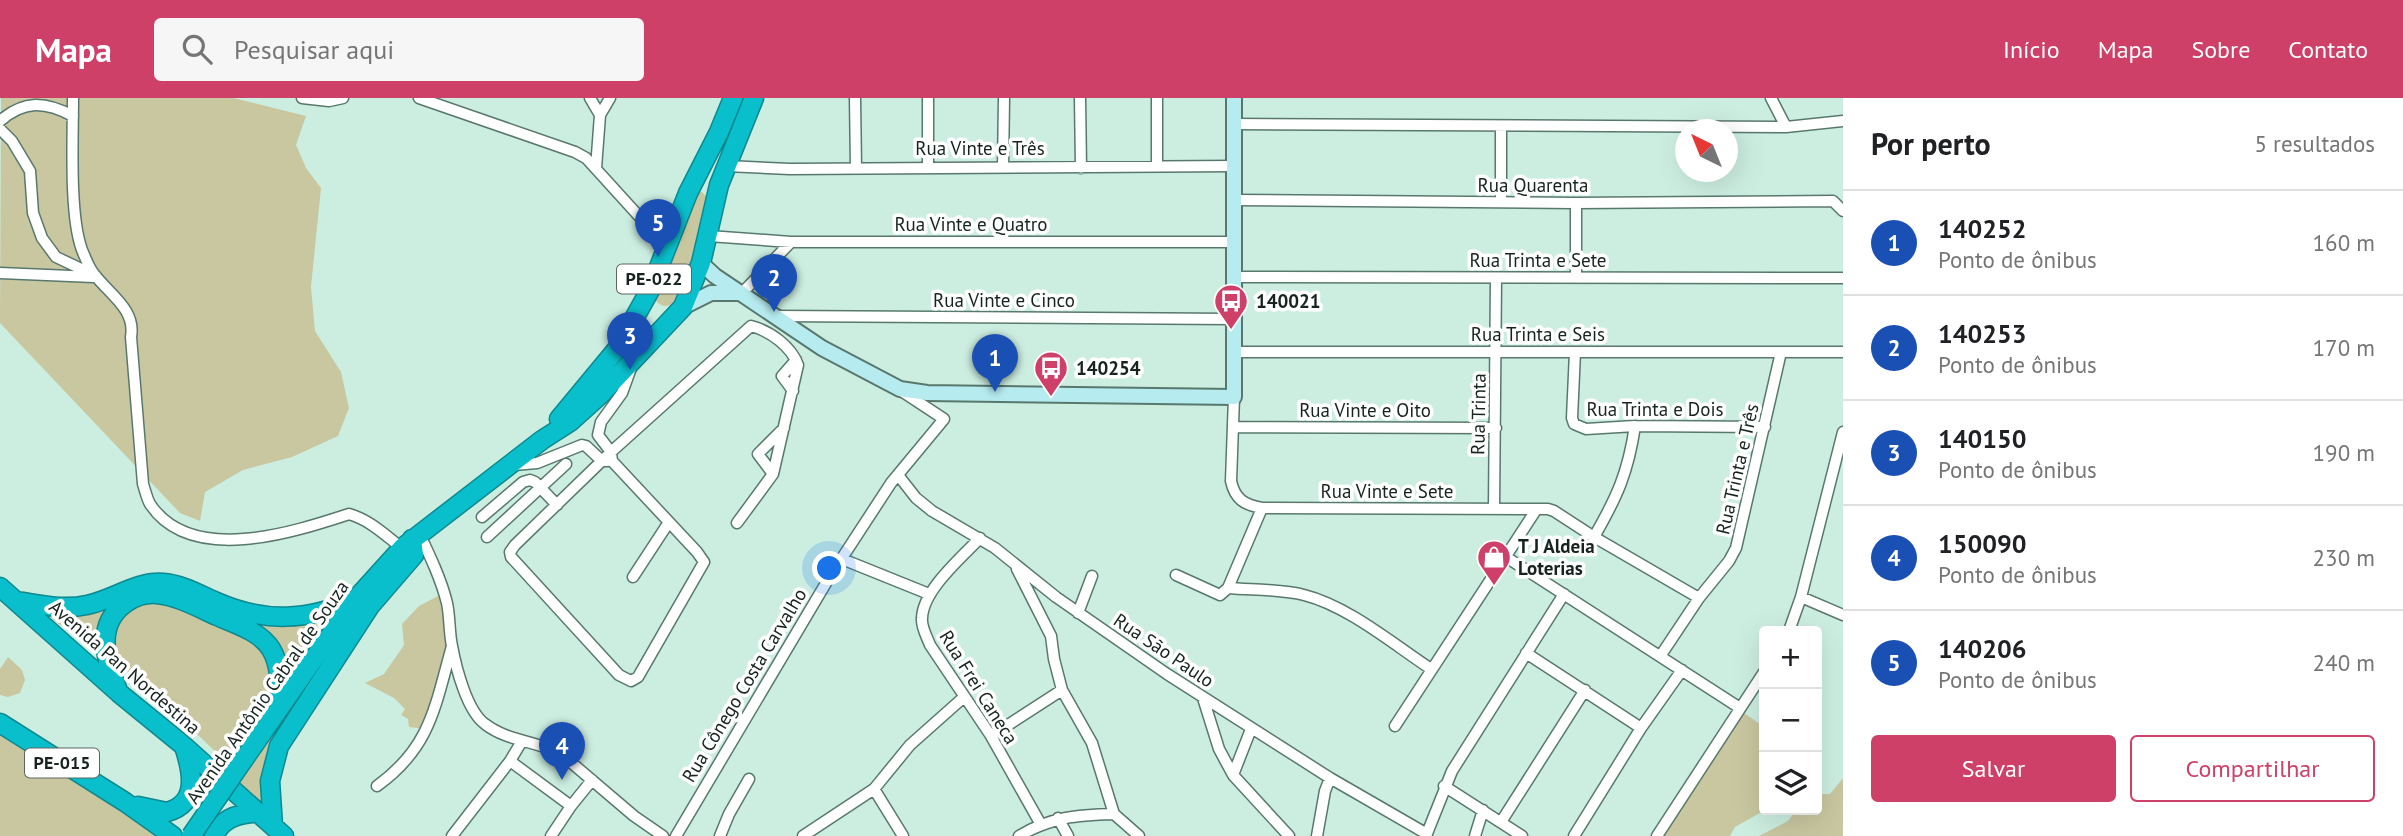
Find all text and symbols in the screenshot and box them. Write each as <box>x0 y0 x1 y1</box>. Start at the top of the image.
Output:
search box <box>154 18 644 81</box>
text: Mapa <box>35 28 112 71</box>
icon: search <box>178 30 216 68</box>
text: Pesquisar aqui <box>234 33 394 66</box>
text: Início <box>2003 34 2060 65</box>
text: Mapa <box>2098 34 2153 65</box>
text: Sobre <box>2191 34 2250 65</box>
text: Contato <box>2288 34 2368 65</box>
north arrow <box>1675 119 1738 182</box>
text: Por perto <box>1871 124 1991 163</box>
text: 5 resultados <box>2254 129 2375 158</box>
street label: Rua Vinte e Três <box>915 136 1045 160</box>
street label: Rua Quarenta <box>1478 173 1588 197</box>
pin: 5 <box>635 199 681 257</box>
street label: Rua Vinte e Quatro <box>895 212 1048 236</box>
text: 140252 <box>1938 212 2026 245</box>
text: 1 <box>1887 228 1901 257</box>
text: 160 m <box>2313 228 2375 257</box>
text: Ponto de ônibus <box>1938 245 2097 274</box>
street label: Rua Trinta e Sete <box>1469 248 1607 272</box>
pin: 2 <box>751 254 797 312</box>
road number: PE-022 <box>617 264 691 294</box>
bus stop icon: 140021 <box>1212 282 1250 331</box>
street label: Rua Vinte e Cinco <box>933 288 1075 312</box>
place label: 140021 <box>1256 289 1321 313</box>
pin: 3 <box>607 312 653 370</box>
text: 140253 <box>1938 317 2026 350</box>
street label: Rua Trinta e Seis <box>1471 322 1605 346</box>
text: 2 <box>1887 333 1901 362</box>
text: 170 m <box>2313 333 2375 362</box>
pin: 1 <box>972 334 1018 392</box>
bus stop icon: 140254 <box>1032 349 1070 398</box>
text: Ponto de ônibus <box>1938 350 2097 379</box>
place label: 140254 <box>1076 356 1141 380</box>
street label: Rua Trinta <box>1465 373 1491 455</box>
street label: Rua Trinta e Dois <box>1586 397 1724 421</box>
street label: Rua Vinte e Oito <box>1299 398 1431 422</box>
street label: Rua Trinta e Três <box>1710 401 1764 537</box>
text: 140150 <box>1938 422 2026 455</box>
text: 3 <box>1887 438 1901 467</box>
text: 190 m <box>2313 438 2375 467</box>
text: Ponto de ônibus <box>1938 455 2097 484</box>
street label: Rua Vinte e Sete <box>1321 479 1453 503</box>
text: 150090 <box>1938 527 2026 560</box>
place label: T J Aldeia Loterias <box>1518 534 1595 580</box>
shop icon: T J Aldeia Loterias <box>1475 538 1513 587</box>
text: 4 <box>1887 543 1901 572</box>
text: 230 m <box>2313 543 2375 572</box>
your location <box>812 551 846 585</box>
text: Ponto de ônibus <box>1938 560 2097 589</box>
street label: Avenida Antônio Cabral de Souza <box>180 576 354 808</box>
street label: Rua Cônego Costa Carvalho <box>677 584 811 786</box>
street label: Avenida Pan Nordestina <box>44 595 206 739</box>
street label: Rua São Paulo <box>1109 608 1219 692</box>
street label: Rua Frei Caneca <box>934 626 1024 748</box>
map controls <box>1759 626 1822 815</box>
button: + <box>1759 626 1822 689</box>
text: 140206 <box>1938 632 2026 665</box>
text: 5 <box>1887 648 1901 677</box>
text: 240 m <box>2313 648 2375 677</box>
text: Ponto de ônibus <box>1938 665 2097 694</box>
button: − <box>1759 689 1822 752</box>
pin: 4 <box>539 722 585 780</box>
button: Salvar <box>1871 735 2116 802</box>
button: Compartilhar <box>2130 735 2375 802</box>
road number: PE-015 <box>25 748 99 778</box>
button: layers <box>1759 752 1822 815</box>

